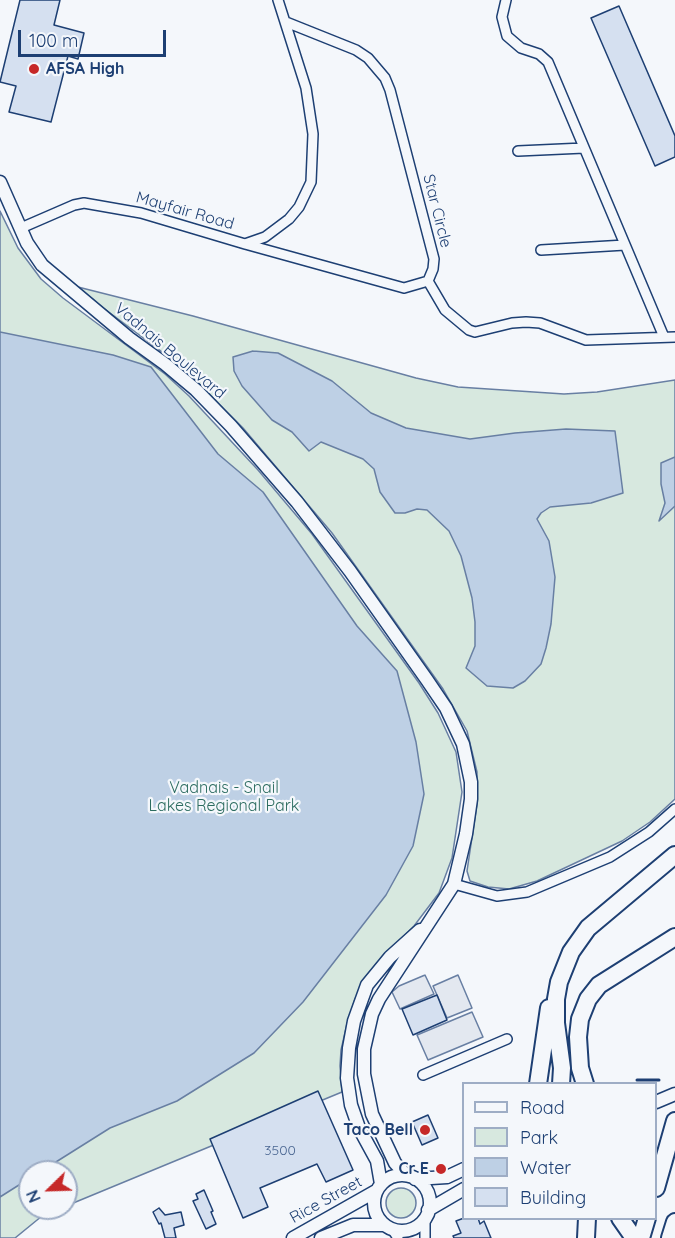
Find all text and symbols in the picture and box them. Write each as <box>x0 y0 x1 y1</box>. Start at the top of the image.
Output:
scale bar <box>21 18 170 56</box>
text: 100 m <box>29 29 78 52</box>
place label: AFSA High <box>46 59 124 79</box>
marker: AFSA High <box>27 62 41 76</box>
street label: Star Circle <box>419 172 455 250</box>
street label: Mayfair Road <box>134 188 236 234</box>
street label: Vadnais Boulevard <box>110 299 230 403</box>
park label: Vadnais - Snail Lakes Regional Park <box>149 778 299 816</box>
legend <box>462 1082 657 1220</box>
text: Road <box>520 1096 565 1119</box>
place label: Taco Bell <box>343 1120 413 1140</box>
marker: Taco Bell <box>418 1123 432 1137</box>
text: Park <box>520 1126 558 1149</box>
house number: 3500 <box>264 1143 296 1159</box>
text: Water <box>520 1156 571 1179</box>
place label: Cr E <box>398 1159 429 1179</box>
north arrow <box>18 1160 78 1220</box>
marker: Cr E <box>434 1162 448 1176</box>
street label: Rice Street <box>287 1172 365 1228</box>
text: Building <box>520 1186 586 1209</box>
text: N <box>22 1187 45 1206</box>

